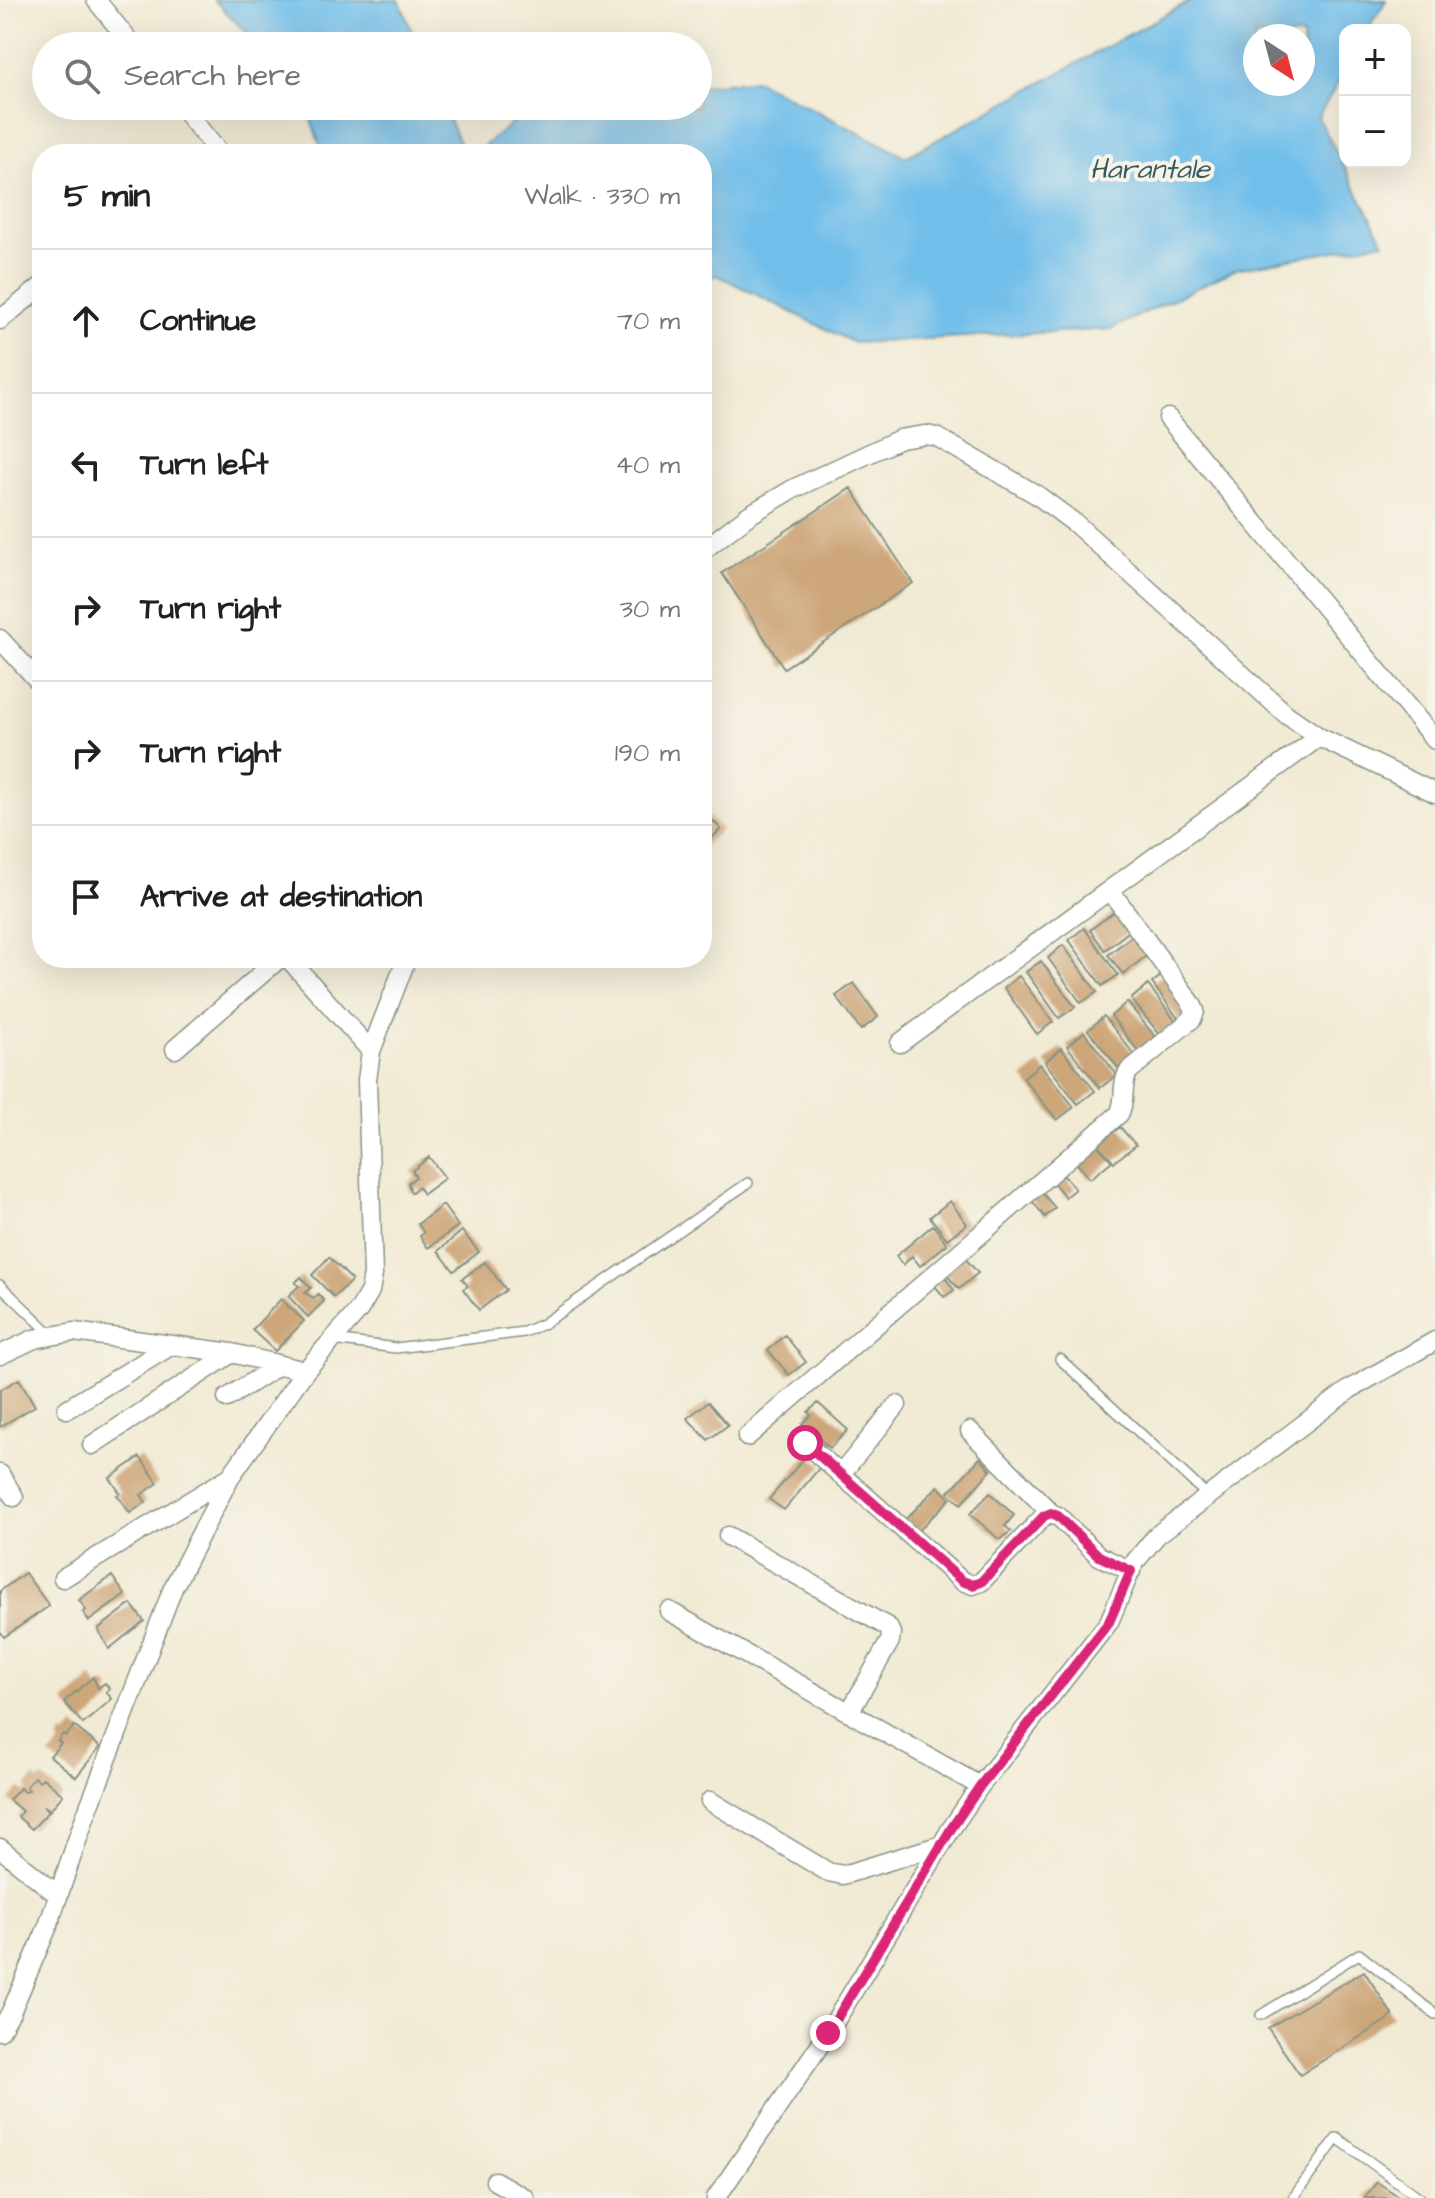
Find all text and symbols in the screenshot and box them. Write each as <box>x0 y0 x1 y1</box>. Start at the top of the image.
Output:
north arrow <box>1243 24 1315 96</box>
map controls <box>1339 24 1411 168</box>
button: + <box>1339 24 1411 96</box>
search box <box>32 32 712 120</box>
icon: search <box>60 54 104 98</box>
text: Search here <box>124 55 301 97</box>
button: − <box>1339 96 1411 168</box>
water label: Harantale <box>1090 150 1212 189</box>
text: 5 min <box>64 172 150 220</box>
text: Walk · 330 m <box>524 178 680 214</box>
icon: ahead <box>64 299 108 343</box>
text: Continue <box>140 300 256 342</box>
text: 70 m <box>617 303 680 339</box>
icon: left <box>64 443 108 487</box>
text: Turn left <box>140 444 268 486</box>
text: 40 m <box>615 447 680 483</box>
icon: right <box>64 587 108 631</box>
text: Turn right <box>140 588 281 630</box>
text: 30 m <box>620 591 680 627</box>
icon: right <box>64 731 108 775</box>
text: Turn right <box>140 732 281 774</box>
text: 190 m <box>615 735 680 771</box>
icon: arrive <box>64 875 108 919</box>
text: Arrive at destination <box>140 876 422 918</box>
route start <box>787 1425 823 1461</box>
route end <box>810 2015 846 2051</box>

